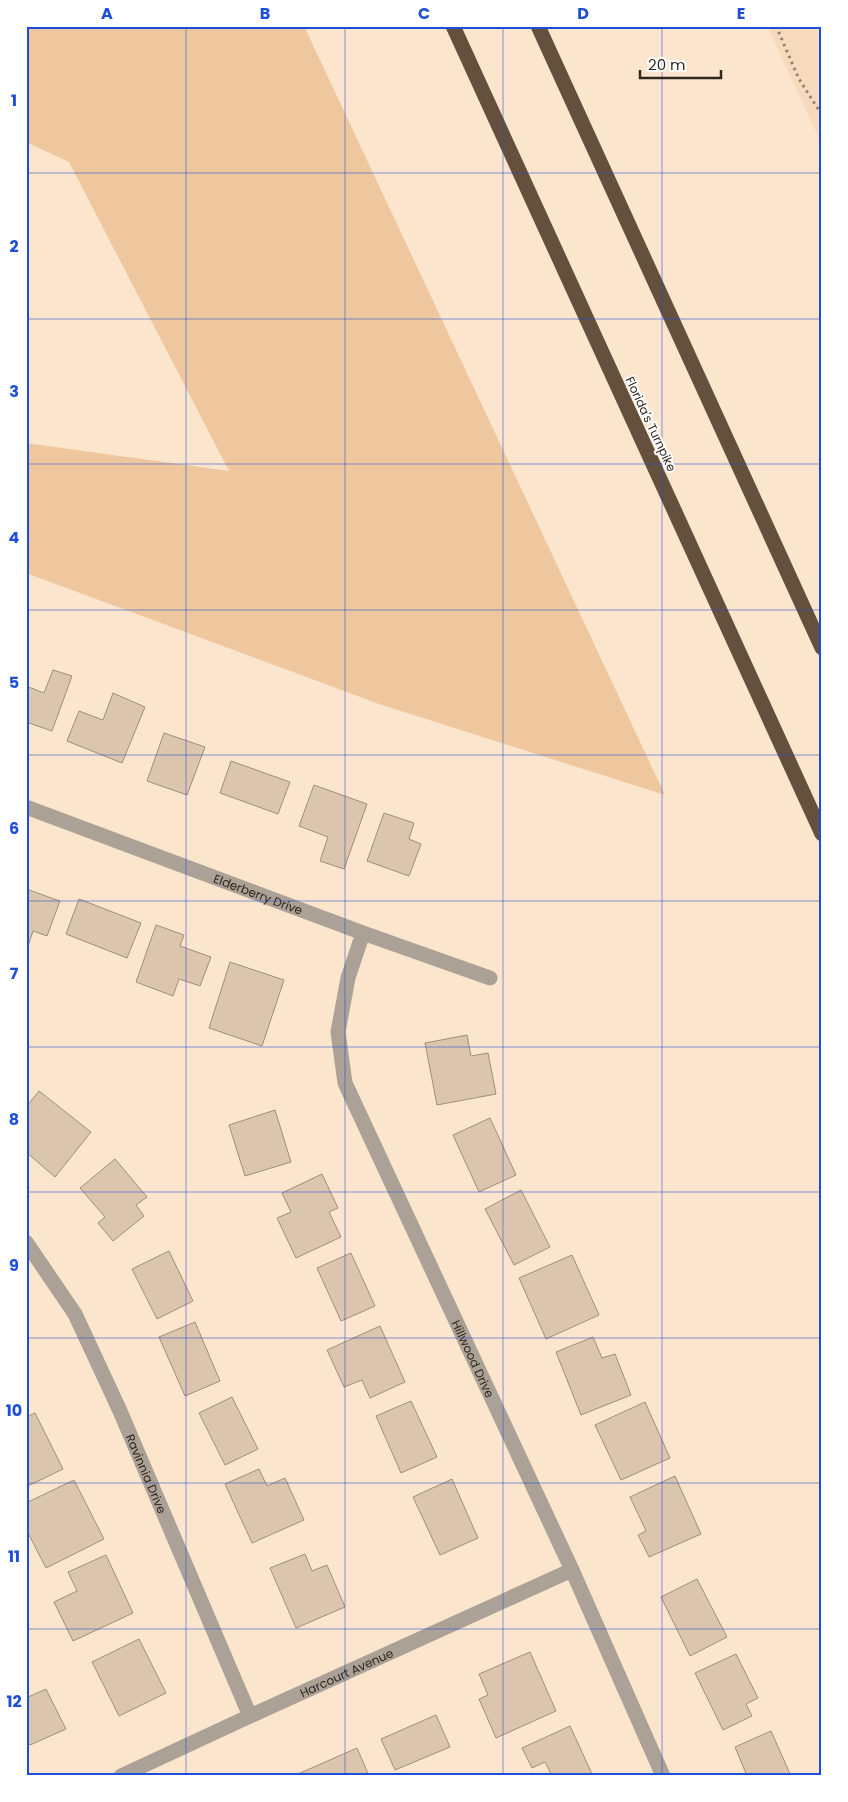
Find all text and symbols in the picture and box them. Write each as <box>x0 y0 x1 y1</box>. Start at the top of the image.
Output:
text: A <box>101 2 113 25</box>
text: B <box>260 2 270 25</box>
text: C <box>418 2 430 25</box>
text: D <box>577 2 589 25</box>
text: E <box>737 2 745 25</box>
scale bar <box>640 48 722 80</box>
text: 20 m <box>648 54 686 75</box>
text: 1 <box>11 89 17 112</box>
text: 2 <box>9 235 19 258</box>
street label: Florida's Turnpike <box>622 374 680 474</box>
text: 3 <box>9 380 19 403</box>
text: 4 <box>9 526 20 549</box>
text: 5 <box>9 671 19 694</box>
text: 6 <box>9 817 19 840</box>
street label: Elderberry Drive <box>211 869 305 918</box>
text: 7 <box>10 962 19 985</box>
text: 8 <box>9 1108 19 1131</box>
text: 9 <box>9 1254 19 1277</box>
street label: Hillwood Drive <box>448 1317 499 1400</box>
text: 10 <box>6 1399 22 1422</box>
street label: Ravinnia Drive <box>122 1431 171 1516</box>
text: 11 <box>8 1545 20 1568</box>
street label: Harcourt Avenue <box>297 1644 396 1701</box>
text: 12 <box>6 1690 22 1713</box>

